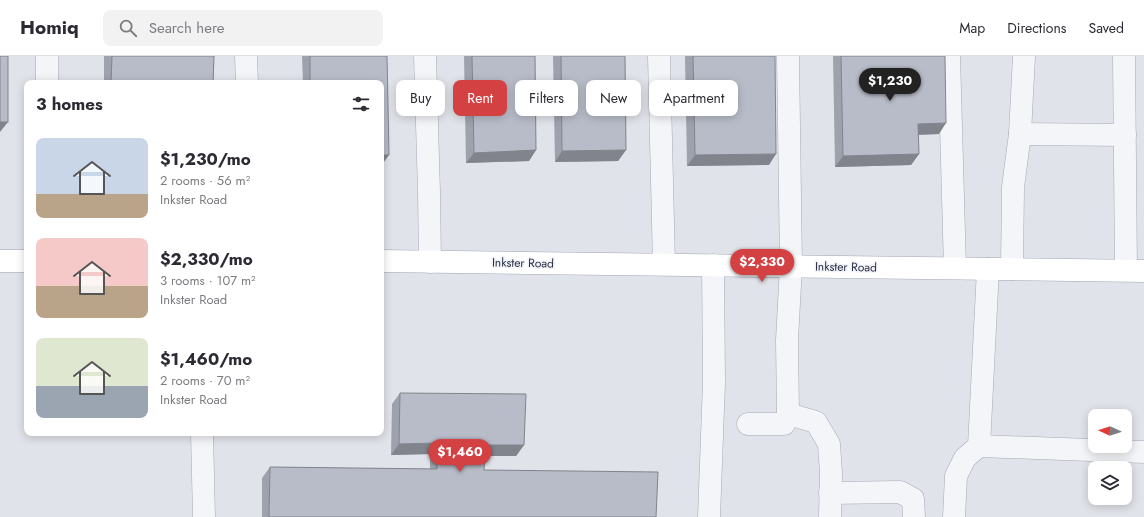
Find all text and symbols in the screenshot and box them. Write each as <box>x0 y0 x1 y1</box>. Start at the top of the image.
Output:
search box <box>103 10 383 46</box>
text: Homiq <box>20 14 79 41</box>
icon: search <box>117 17 139 39</box>
text: Search here <box>149 17 225 39</box>
text: Map <box>959 18 985 38</box>
text: Directions <box>1007 18 1067 38</box>
text: Saved <box>1089 18 1124 38</box>
pin: $1,230 <box>857 68 923 102</box>
text: $1,230 <box>868 71 912 90</box>
chip: Buy <box>396 80 445 116</box>
chip: Rent <box>453 80 507 116</box>
chip: Filters <box>515 80 578 116</box>
chip: New <box>586 80 641 116</box>
chip: Apartment <box>649 80 738 116</box>
text: 3 homes <box>36 92 103 116</box>
icon: filters <box>350 93 372 115</box>
text: $1,230/mo <box>160 147 251 171</box>
icon: home <box>68 154 116 202</box>
text: 2 rooms · 56 m² <box>160 171 250 190</box>
text: Inkster Road <box>160 190 227 209</box>
text: $2,330/mo <box>160 247 253 271</box>
pin: $2,330 <box>729 249 795 283</box>
text: $2,330 <box>739 252 785 271</box>
street label: Inkster Road <box>492 253 554 273</box>
icon: home <box>68 254 116 302</box>
street label: Inkster Road <box>815 257 877 277</box>
text: 3 rooms · 107 m² <box>160 271 256 290</box>
text: Inkster Road <box>160 290 227 309</box>
text: $1,460/mo <box>160 347 252 371</box>
icon: home <box>68 354 116 402</box>
text: 2 rooms · 70 m² <box>160 371 250 390</box>
text: Inkster Road <box>160 390 227 409</box>
north arrow <box>1088 409 1132 453</box>
map controls <box>1088 409 1132 505</box>
pin: $1,460 <box>427 439 493 473</box>
text: $1,460 <box>437 442 483 461</box>
button: layers <box>1088 461 1132 505</box>

